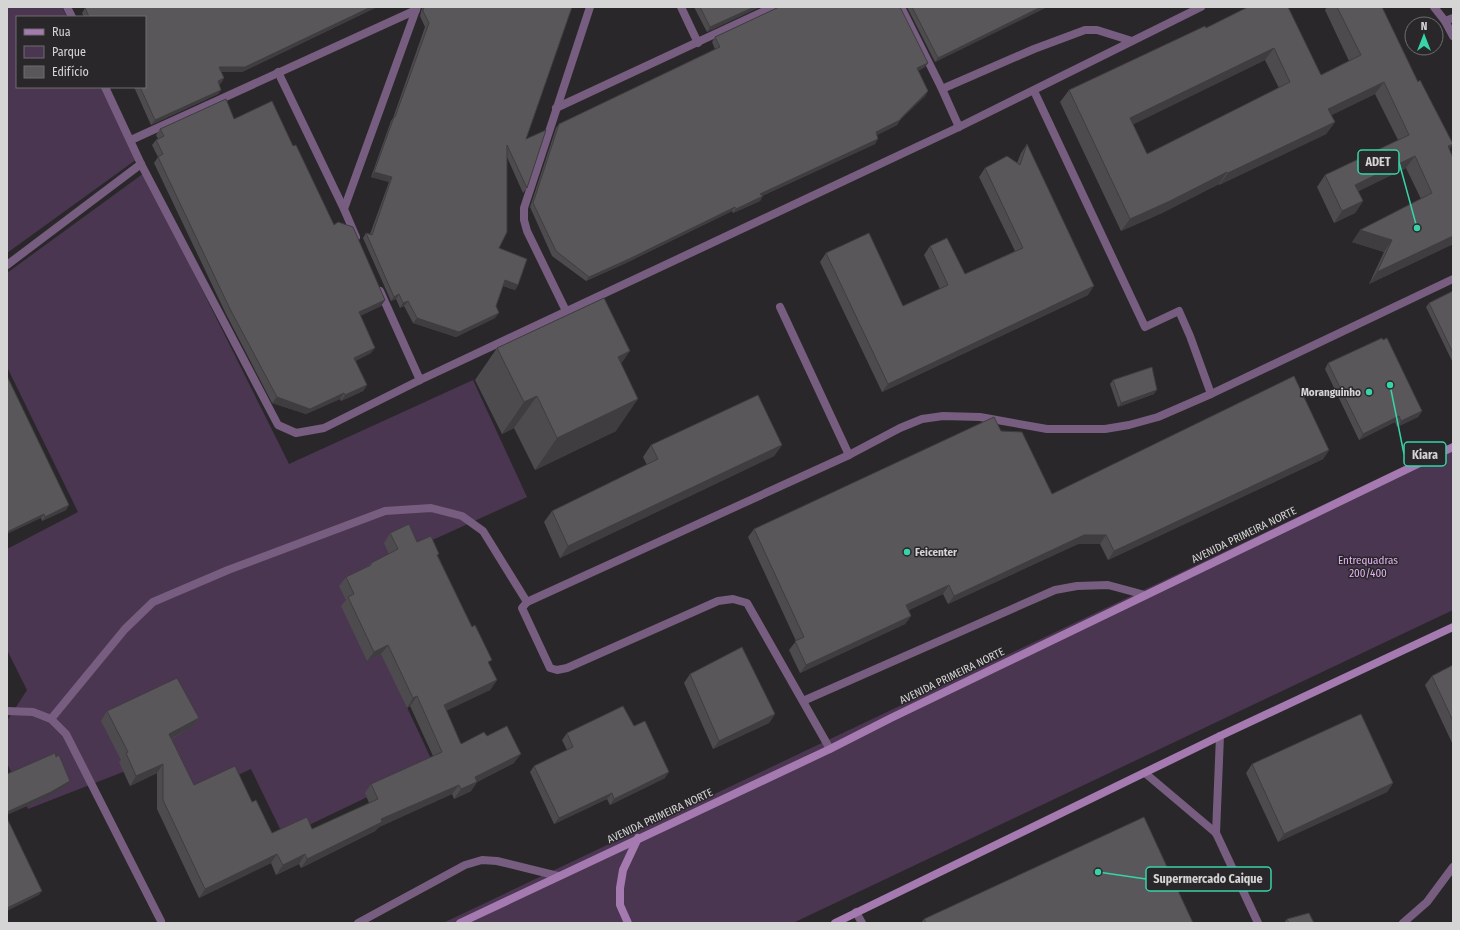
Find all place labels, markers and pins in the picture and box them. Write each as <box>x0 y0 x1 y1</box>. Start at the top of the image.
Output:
callout: ADET <box>1358 150 1399 174</box>
place label: Moranguinho <box>1301 386 1361 399</box>
marker: Moranguinho <box>1364 387 1374 397</box>
callout: Kiara <box>1404 442 1446 466</box>
place label: Feicenter <box>915 546 958 559</box>
marker: Feicenter <box>902 547 912 557</box>
callout: Supermercado Caique <box>1146 867 1271 891</box>

